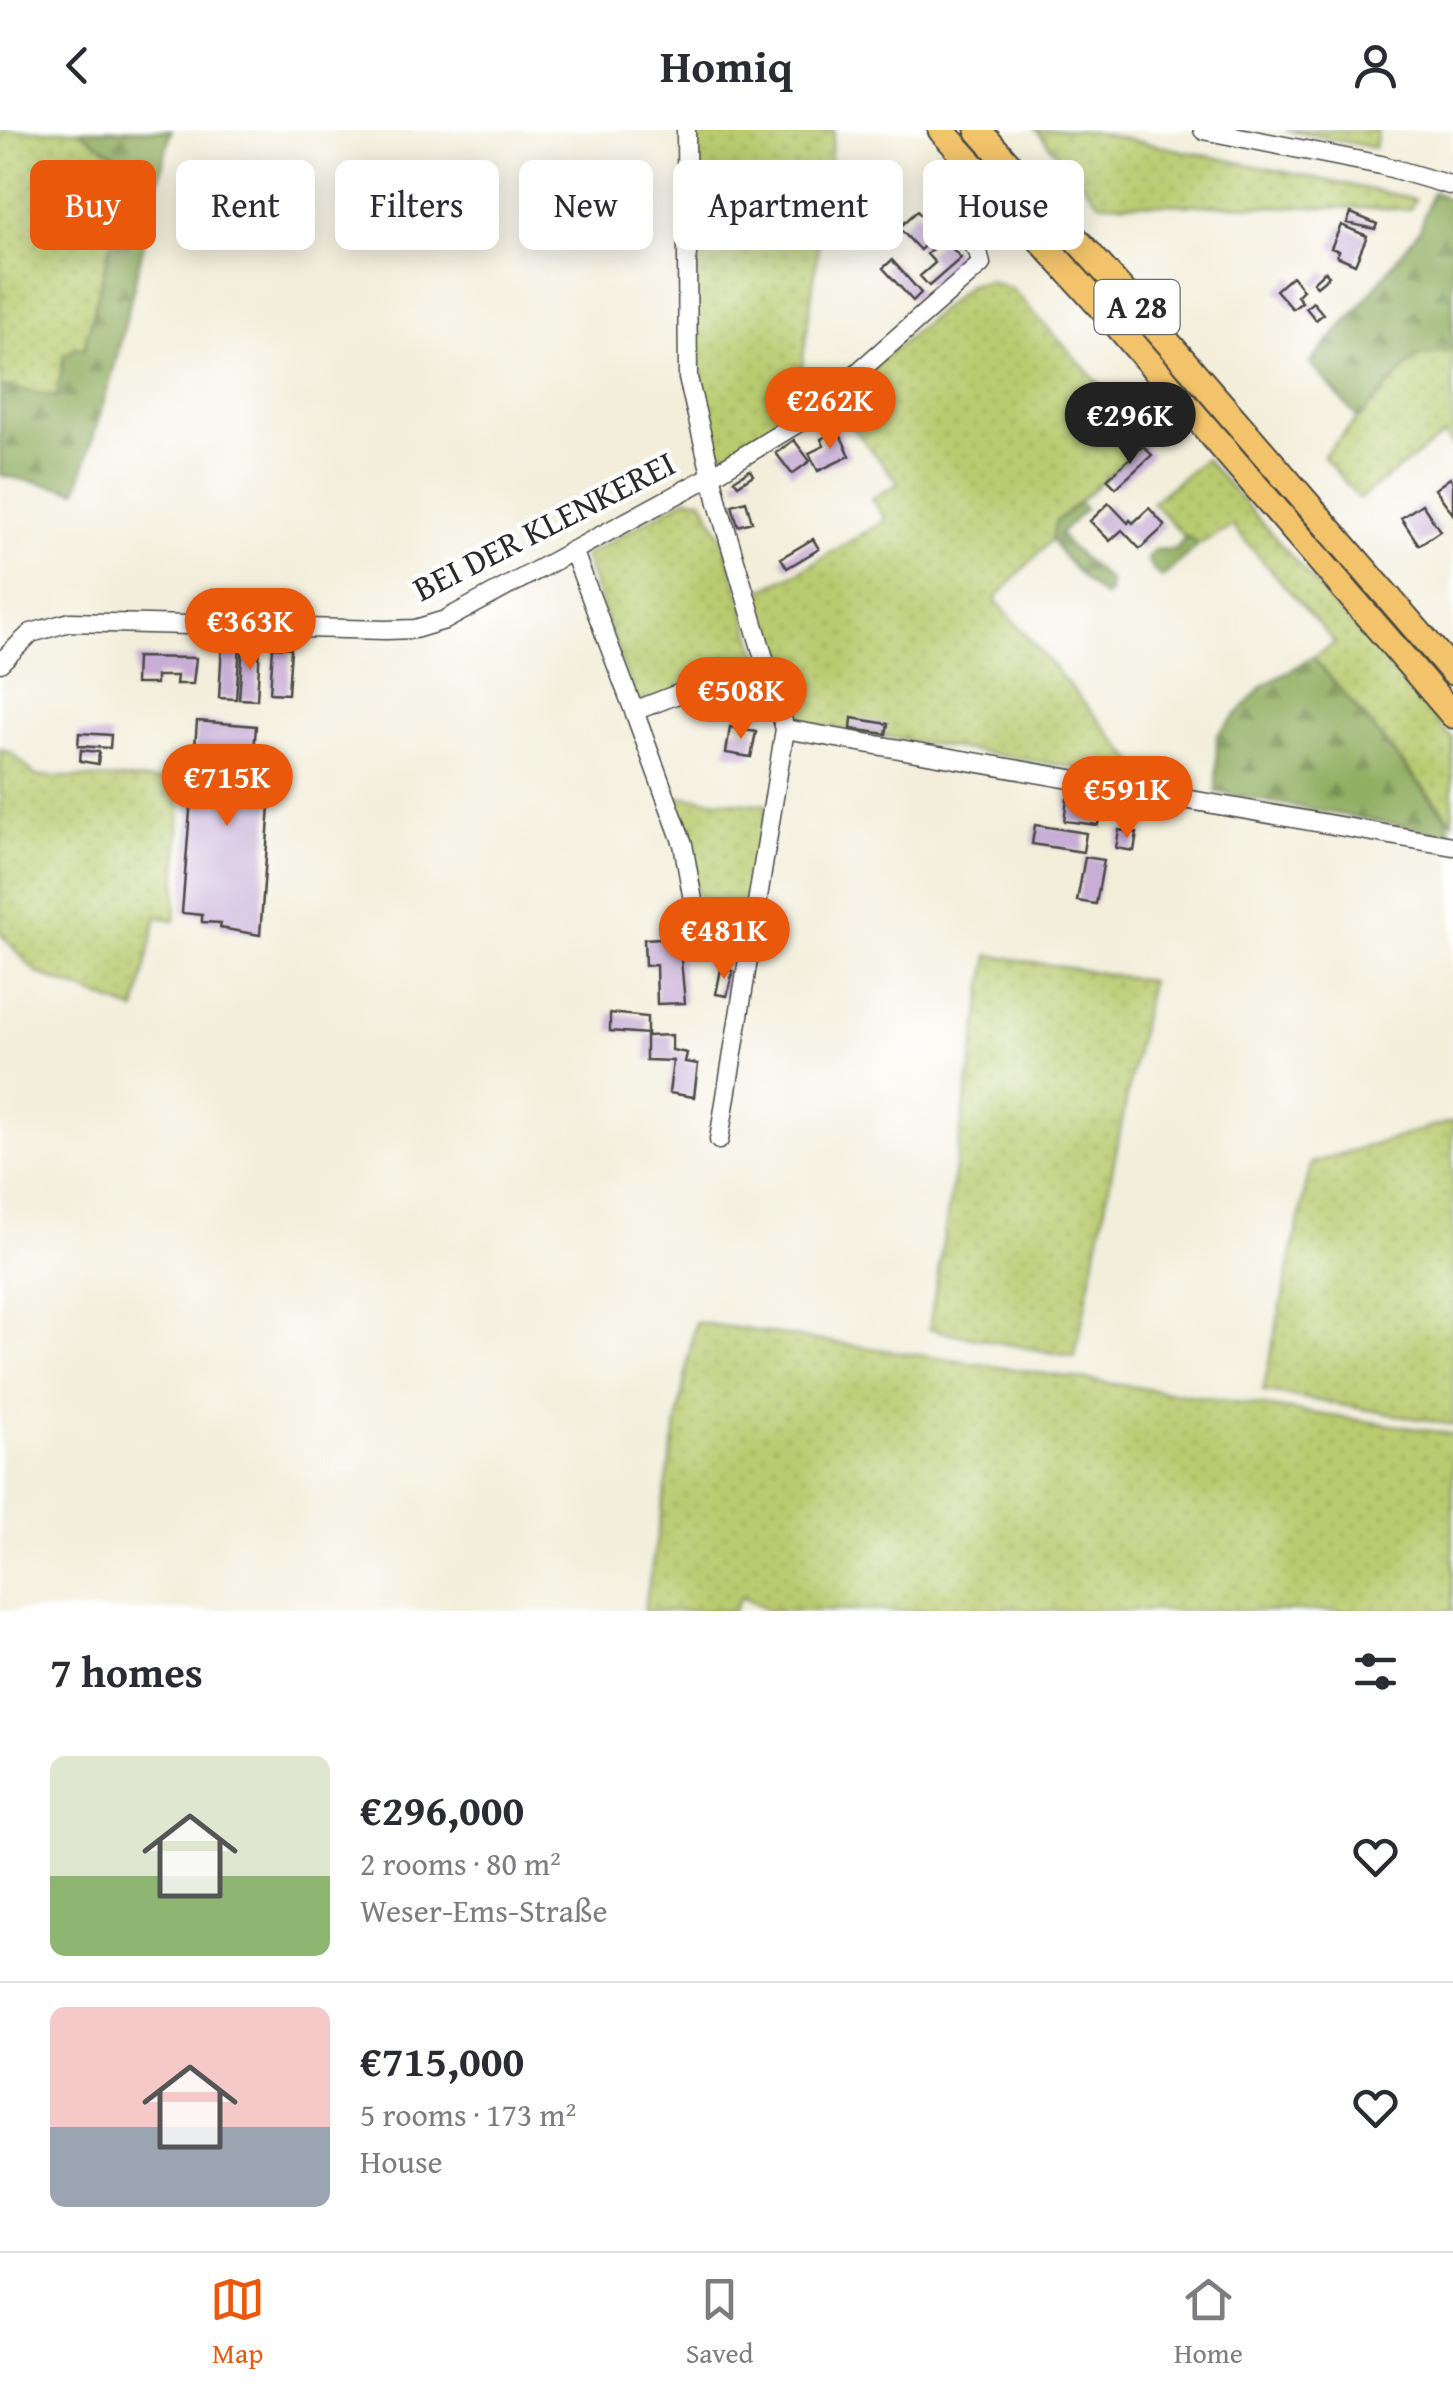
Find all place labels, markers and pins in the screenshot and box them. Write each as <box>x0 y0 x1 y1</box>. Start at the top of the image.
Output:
pin: €262K <box>760 367 900 452</box>
pin: €296K <box>1060 382 1200 467</box>
pin: €363K <box>180 588 320 673</box>
pin: €508K <box>671 657 811 742</box>
pin: €715K <box>157 744 297 829</box>
pin: €591K <box>1057 756 1197 841</box>
pin: €481K <box>654 897 794 982</box>

